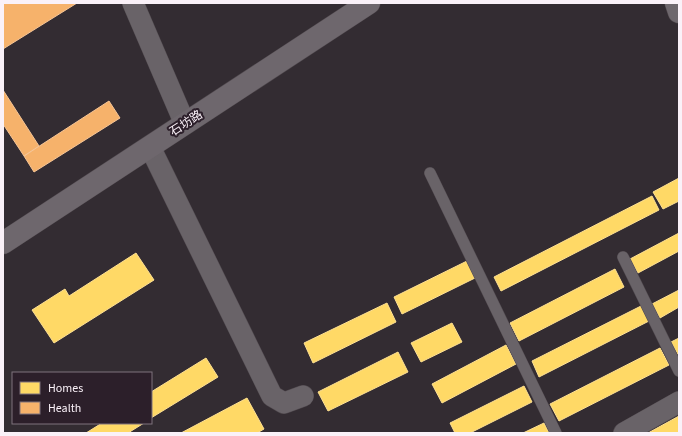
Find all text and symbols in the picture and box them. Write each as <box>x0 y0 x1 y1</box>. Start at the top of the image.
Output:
street label: 石坊路 <box>167 106 206 140</box>
legend <box>12 372 152 424</box>
text: Homes <box>48 380 83 397</box>
text: Health <box>48 400 81 417</box>

